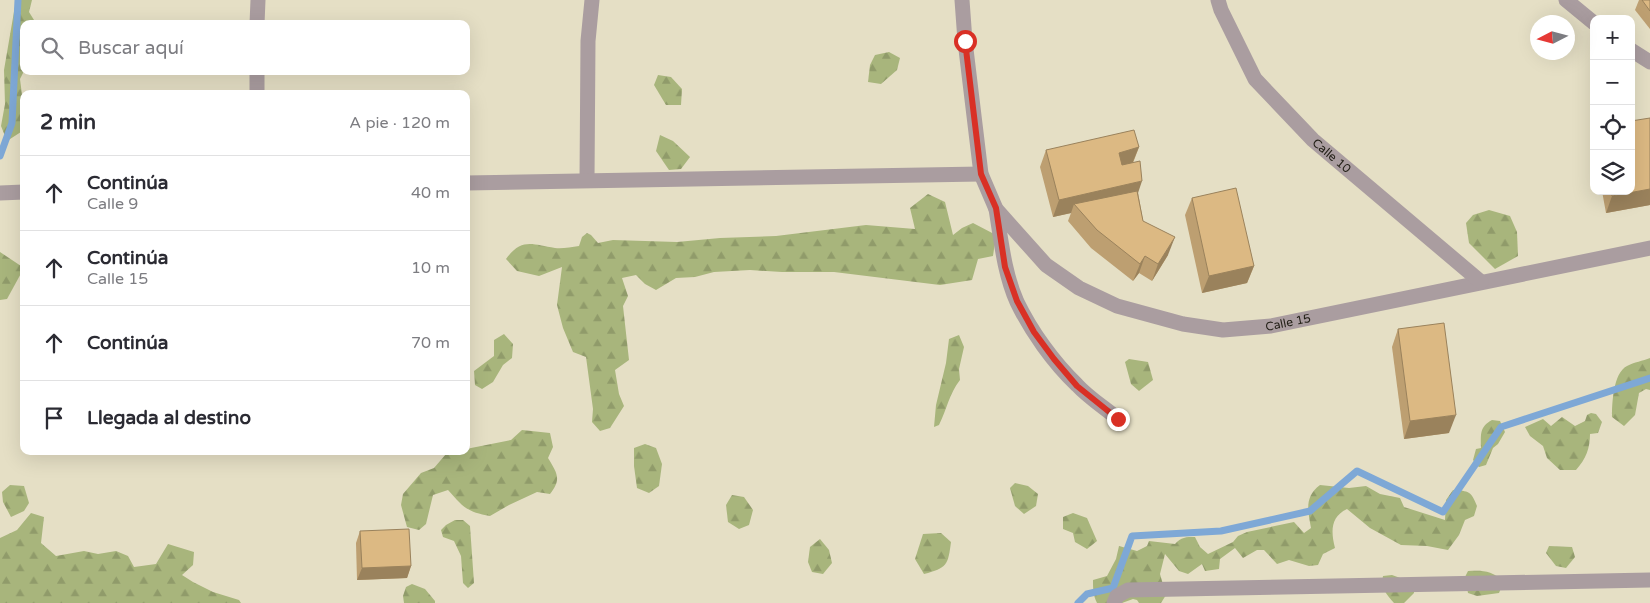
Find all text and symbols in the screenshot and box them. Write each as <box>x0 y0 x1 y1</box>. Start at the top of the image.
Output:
north arrow <box>1530 15 1575 60</box>
map controls <box>1590 15 1635 195</box>
button: + <box>1590 15 1635 60</box>
search box <box>20 20 470 75</box>
route start <box>954 30 977 53</box>
icon: search <box>38 34 66 62</box>
text: Buscar aquí <box>78 37 184 59</box>
button: − <box>1590 60 1635 105</box>
button: locate <box>1590 105 1635 150</box>
text: 2 min <box>40 110 96 135</box>
text: A pie · 120 m <box>349 113 450 133</box>
street label: Calle 10 <box>1310 136 1354 176</box>
button: layers <box>1590 150 1635 195</box>
text: Continúa <box>87 172 169 194</box>
icon: ahead <box>40 179 68 207</box>
text: 40 m <box>411 183 450 203</box>
text: Calle 9 <box>87 194 138 214</box>
text: Continúa <box>87 247 169 269</box>
icon: ahead <box>40 254 68 282</box>
text: 10 m <box>411 258 450 278</box>
text: Calle 15 <box>87 269 148 289</box>
street label: Calle 15 <box>1265 311 1312 333</box>
icon: ahead <box>40 329 68 357</box>
text: Continúa <box>87 332 169 354</box>
text: 70 m <box>411 333 450 353</box>
icon: arrive <box>40 404 68 432</box>
text: Llegada al destino <box>87 407 251 429</box>
route end <box>1107 408 1130 431</box>

